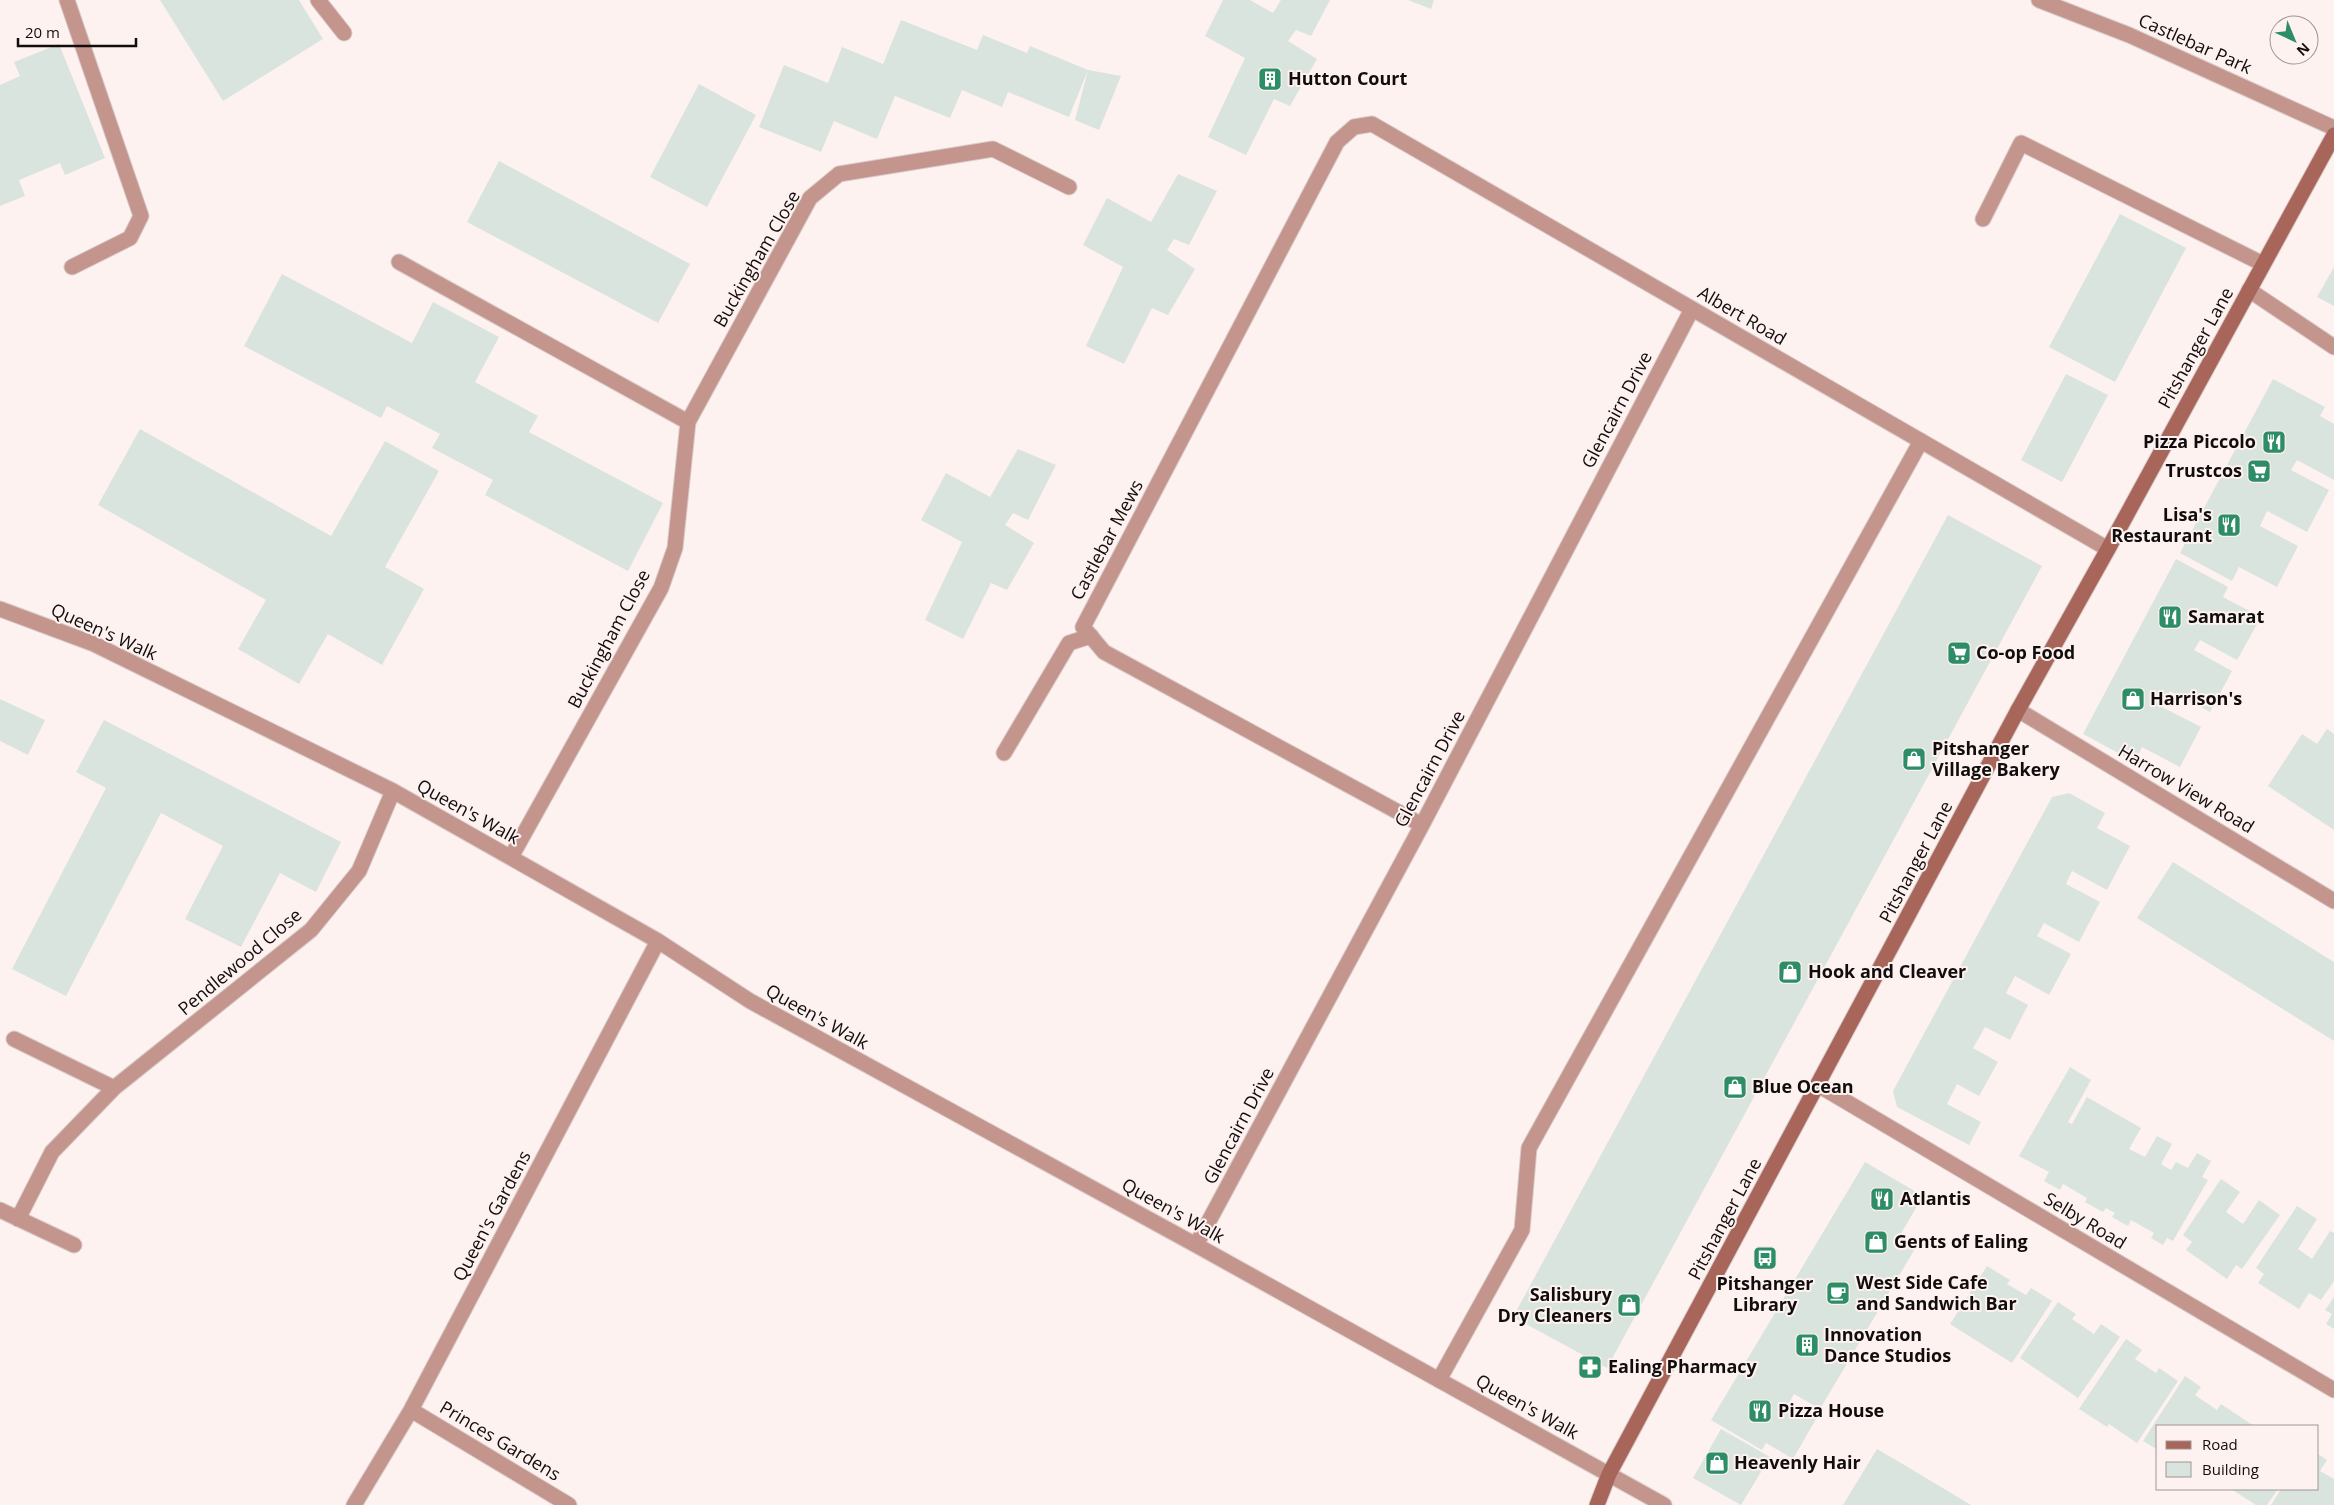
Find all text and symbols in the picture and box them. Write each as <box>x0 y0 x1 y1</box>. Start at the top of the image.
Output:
street label: Castlebar Park <box>2135 7 2256 79</box>
scale bar <box>18 15 135 47</box>
north arrow <box>2269 15 2319 65</box>
text: 20 m <box>25 22 60 42</box>
text: N <box>2293 39 2314 61</box>
building icon: Hutton Court <box>1257 66 1283 92</box>
place label: Hutton Court <box>1288 66 1407 90</box>
street label: Buckingham Close <box>707 186 805 331</box>
street label: Albert Road <box>1694 280 1791 350</box>
street label: Pitshanger Lane <box>2152 283 2238 412</box>
street label: Glencairn Drive <box>1575 347 1657 472</box>
place label: Pizza Piccolo <box>2143 429 2256 453</box>
restaurant icon: Pizza Piccolo <box>2261 429 2287 455</box>
place label: Trustcos <box>2165 458 2242 482</box>
supermarket icon: Trustcos <box>2246 458 2272 484</box>
street label: Castlebar Mews <box>1064 475 1148 604</box>
place label: Lisa's Restaurant <box>2111 502 2212 547</box>
restaurant icon: Lisa's Restaurant <box>2216 512 2242 538</box>
street label: Buckingham Close <box>561 565 655 712</box>
street label: Queen's Walk <box>47 597 162 665</box>
restaurant icon: Samarat <box>2157 604 2183 630</box>
place label: Samarat <box>2188 604 2264 628</box>
supermarket icon: Co-op Food <box>1946 640 1972 666</box>
place label: Co-op Food <box>1976 640 2075 664</box>
shop icon: Harrison's <box>2120 686 2146 712</box>
place label: Harrison's <box>2150 686 2242 710</box>
street label: Glencairn Drive <box>1388 706 1470 831</box>
place label: Pitshanger Village Bakery <box>1932 736 2060 781</box>
street label: Harrow View Road <box>2114 738 2259 838</box>
shop icon: Pitshanger Village Bakery <box>1901 746 1927 772</box>
street label: Queen's Walk <box>413 773 525 850</box>
street label: Pitshanger Lane <box>1873 796 1957 927</box>
street label: Pendlewood Close <box>173 902 306 1020</box>
shop icon: Hook and Cleaver <box>1777 959 1803 985</box>
place label: Hook and Cleaver <box>1808 959 1966 983</box>
street label: Queen's Walk <box>762 978 874 1055</box>
street label: Glencairn Drive <box>1197 1063 1279 1188</box>
shop icon: Blue Ocean <box>1722 1074 1748 1100</box>
place label: Blue Ocean <box>1752 1074 1854 1098</box>
street label: Queen's Gardens <box>447 1146 536 1285</box>
street label: Pitshanger Lane <box>1682 1153 1766 1284</box>
street label: Queen's Walk <box>1118 1172 1230 1249</box>
restaurant icon: Atlantis <box>1869 1186 1895 1212</box>
place label: Atlantis <box>1900 1186 1971 1210</box>
street label: Selby Road <box>2040 1186 2131 1254</box>
shop icon: Gents of Ealing <box>1863 1229 1889 1255</box>
place label: Gents of Ealing <box>1894 1229 2028 1253</box>
bus stop icon: Pitshanger Library <box>1752 1245 1778 1271</box>
place label: West Side Cafe and Sandwich Bar <box>1856 1270 2017 1315</box>
place label: Pitshanger Library <box>1716 1271 1814 1316</box>
cafe icon: West Side Cafe and Sandwich Bar <box>1825 1280 1851 1306</box>
place label: Salisbury Dry Cleaners <box>1498 1282 1613 1327</box>
shop icon: Salisbury Dry Cleaners <box>1616 1292 1642 1318</box>
place label: Innovation Dance Studios <box>1824 1322 1951 1367</box>
building icon: Innovation Dance Studios <box>1794 1332 1820 1358</box>
pharmacy icon: Ealing Pharmacy <box>1577 1354 1603 1380</box>
place label: Ealing Pharmacy <box>1608 1354 1758 1378</box>
street label: Queen's Walk <box>1472 1368 1584 1445</box>
street label: Princes Gardens <box>436 1395 565 1486</box>
restaurant icon: Pizza House <box>1747 1398 1773 1424</box>
place label: Pizza House <box>1778 1398 1884 1422</box>
legend <box>2156 1425 2319 1490</box>
text: Road <box>2202 1434 2238 1454</box>
shop icon: Heavenly Hair <box>1704 1450 1730 1476</box>
place label: Heavenly Hair <box>1734 1450 1861 1474</box>
text: Building <box>2202 1459 2259 1479</box>

